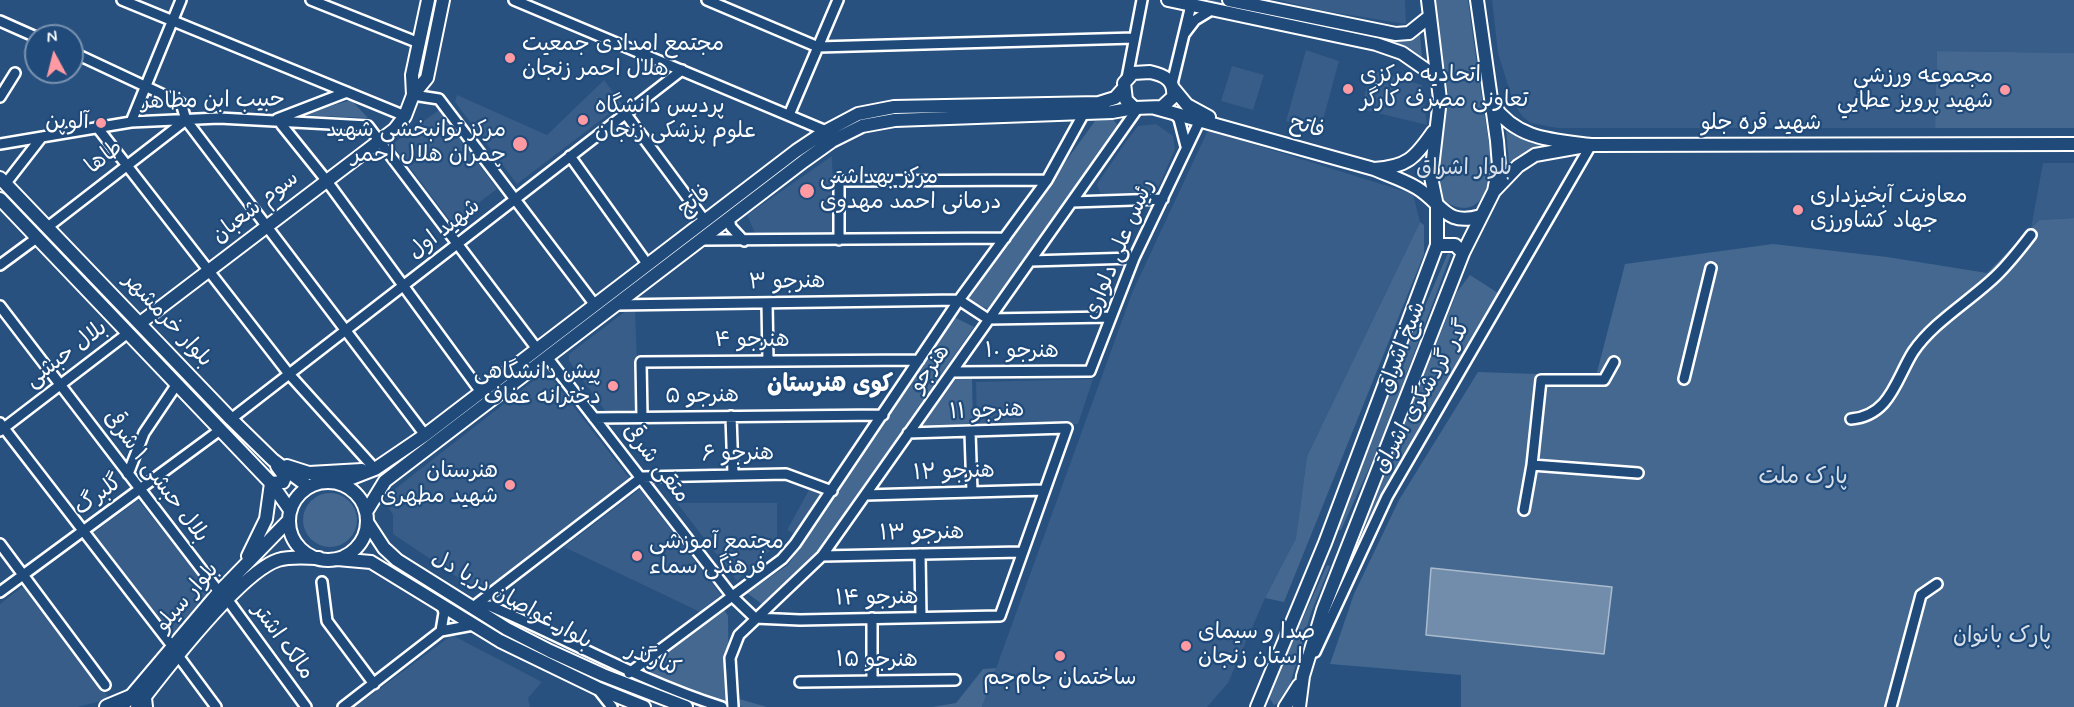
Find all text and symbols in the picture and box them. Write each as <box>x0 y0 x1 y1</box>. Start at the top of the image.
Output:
north arrow <box>24 24 84 84</box>
text: N <box>45 27 59 49</box>
place label: مجتمع امدادی جمعیت هلال احمر زنجان <box>522 32 724 84</box>
marker: مجتمع امدادی جمعیت هلال احمر زنجان <box>503 51 517 65</box>
place label: اتحادیه مرکزی تعاونی مصرف کارگر <box>1360 63 1528 114</box>
place label: مجموعه ورزشي شهيد پرویز عطايي <box>1837 64 1993 116</box>
marker: اتحادیه مرکزی تعاونی مصرف کارگر <box>1341 82 1355 96</box>
marker: مجموعه ورزشي شهيد پرویز عطايي <box>1998 83 2012 97</box>
street label: حبیب ابن مظاهر <box>141 88 285 116</box>
place label: پردیس دانشگاه علوم پزشکى زنجان <box>595 94 756 146</box>
place label: آلوپن <box>45 110 89 136</box>
street label: فاتح <box>1286 110 1328 146</box>
street label: شهید قره جلو <box>1701 111 1821 137</box>
marker: پردیس دانشگاه علوم پزشکى زنجان <box>576 113 590 127</box>
marker: آلوپن <box>94 116 108 130</box>
place label: مرکز توانبخشی شهید چمران هلال احمر <box>326 118 506 170</box>
street label: طاها <box>81 135 129 181</box>
marker: مرکز توانبخشی شهید چمران هلال احمر <box>511 135 529 153</box>
park label: بلوار اشراق <box>1416 156 1512 182</box>
place label: مرکز بهداشتی درمانی احمد مهدوی <box>820 165 1001 216</box>
street label: سوم شعبان <box>207 166 305 250</box>
street label: رئیس علی دلواری <box>1079 176 1161 324</box>
street label: فاتح <box>673 181 717 223</box>
marker: مرکز بهداشتی درمانی احمد مهدوی <box>798 182 816 200</box>
place label: معاونت آبخیزداری جهاد کشاورزی <box>1810 184 1968 236</box>
street label: شهید اول <box>404 194 486 266</box>
marker: معاونت آبخیزداری جهاد کشاورزی <box>1791 203 1805 217</box>
street label: بلوار خرمشهر <box>117 268 217 374</box>
street label: هنرجو ۳ <box>748 269 826 297</box>
street label: شیخ اشراق <box>1373 298 1433 398</box>
street label: بلال حبشی <box>21 316 113 394</box>
street label: گدر گردشگری اشراق <box>1368 316 1478 478</box>
street label: هنرجو ۴ <box>714 328 790 354</box>
street label: هنرجو ۱۰ <box>985 339 1059 365</box>
street label: هنرجو <box>905 340 957 398</box>
place label: پیش دانشگاهی دخترانه عفاف <box>474 360 601 412</box>
district label: کوی هنرستان <box>767 372 893 400</box>
marker: پیش دانشگاهی دخترانه عفاف <box>606 379 620 393</box>
street label: هنرجو ۵ <box>665 383 739 411</box>
street label: هنرجو ۱۱ <box>949 398 1025 426</box>
street label: بلال حبشی ۱ شرقی <box>97 406 213 548</box>
street label: متقی شرقی <box>616 419 694 509</box>
street label: هنرجو ۶ <box>702 441 774 469</box>
street label: هنرجو ۱۲ <box>913 458 995 488</box>
place label: هنرستان شهید مطهری <box>380 459 498 511</box>
park label: پارک ملت <box>1758 465 1848 491</box>
street label: گلبرگ <box>70 470 128 522</box>
marker: هنرستان شهید مطهری <box>503 478 517 492</box>
street label: هنرجو ۱۳ <box>879 520 965 548</box>
place label: مجتمع آموزشی فرهنگی سماء <box>649 530 784 582</box>
street label: بلوار غواصان دریا دل <box>426 546 596 656</box>
marker: مجتمع آموزشی فرهنگی سماء <box>630 549 644 563</box>
street label: بلوار سیلو <box>151 558 225 638</box>
street label: هنرجو ۱۴ <box>835 585 919 613</box>
street label: مالک اشتر <box>245 598 319 686</box>
place label: صدا و سیمای استان زنجان <box>1198 620 1315 672</box>
park label: پارک بانوان <box>1953 624 2051 650</box>
street label: کنارگذر <box>622 638 684 684</box>
marker: صدا و سیمای استان زنجان <box>1179 639 1193 653</box>
street label: هنرجو ۱۵ <box>836 648 918 674</box>
marker: ساختمان جام‌جم <box>1053 649 1067 663</box>
place label: ساختمان جام‌جم <box>983 666 1137 692</box>

